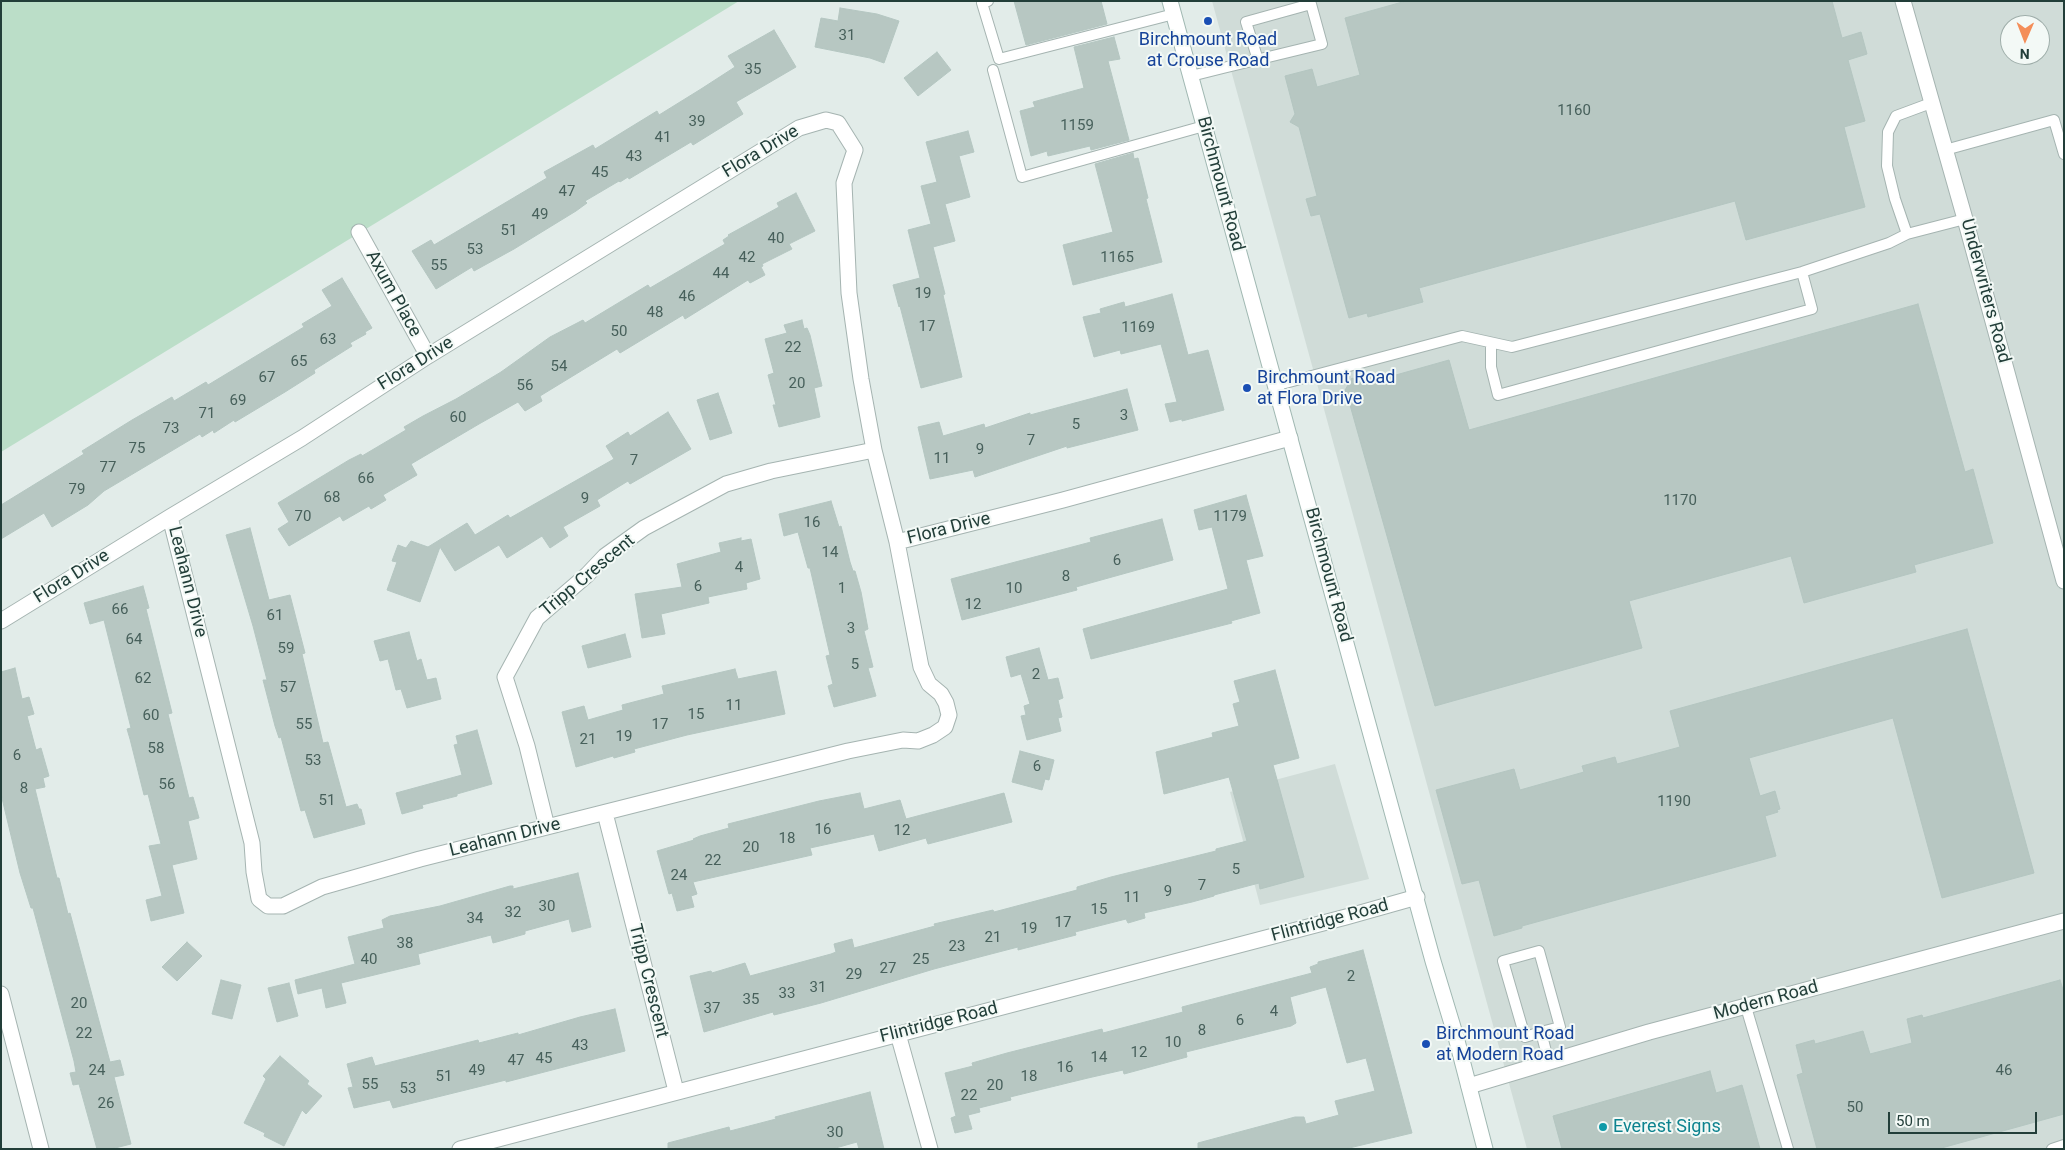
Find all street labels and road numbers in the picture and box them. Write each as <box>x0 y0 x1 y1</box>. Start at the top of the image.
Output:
street label: Birchmount Road <box>1192 114 1248 254</box>
street label: Flora Drive <box>719 121 803 183</box>
street label: Underwriters Road <box>1955 217 2015 365</box>
street label: Axum Place <box>360 247 426 341</box>
street label: Flora Drive <box>374 332 458 396</box>
street label: Birchmount Road <box>1300 505 1356 645</box>
street label: Flora Drive <box>905 508 993 550</box>
street label: Leahann Drive <box>163 524 211 640</box>
street label: Tripp Crescent <box>536 530 640 622</box>
street label: Flora Drive <box>30 545 114 609</box>
street label: Leahann Drive <box>447 814 563 862</box>
street label: Flintridge Road <box>1269 895 1391 947</box>
street label: Tripp Crescent <box>623 922 673 1040</box>
street label: Modern Road <box>1711 977 1821 1025</box>
street label: Flintridge Road <box>878 998 1000 1048</box>

